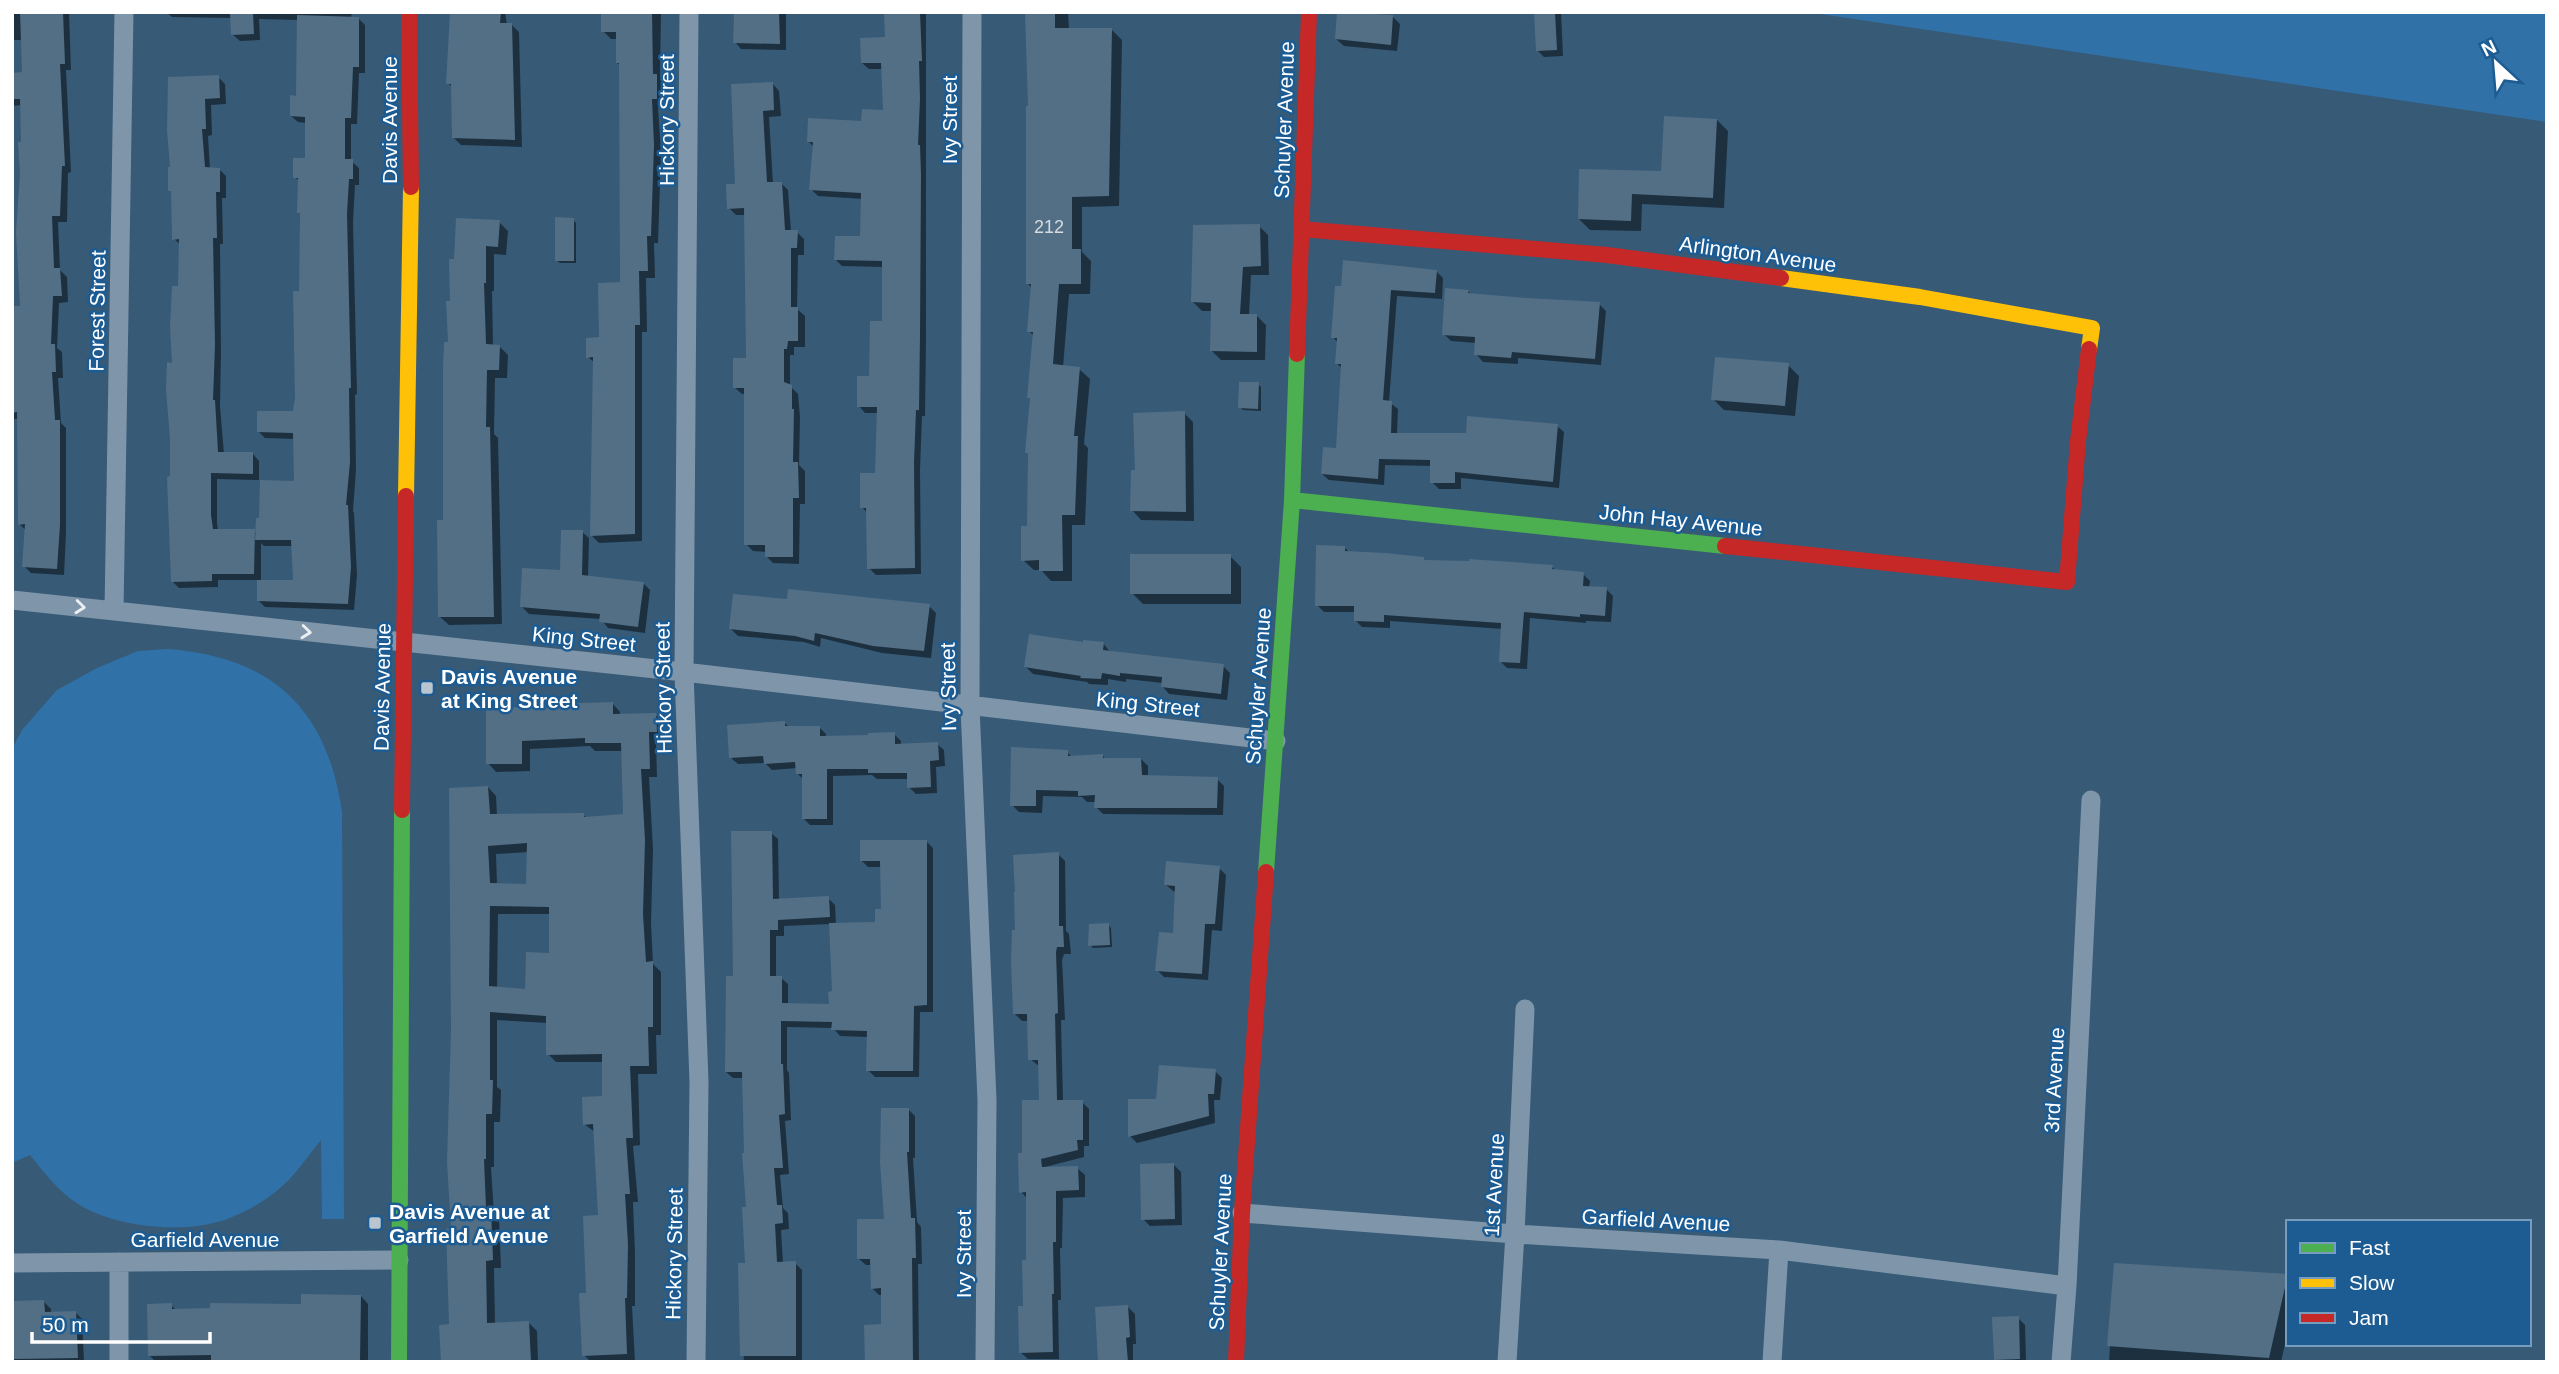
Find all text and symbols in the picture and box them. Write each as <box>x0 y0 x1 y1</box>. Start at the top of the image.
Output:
north arrow <box>2461 28 2531 98</box>
text: N <box>2478 36 2500 61</box>
street label: Schuyler Avenue <box>1270 41 1298 199</box>
street label: Hickory Street <box>655 54 678 186</box>
street label: Davis Avenue <box>378 56 401 184</box>
street label: Ivy Street <box>938 75 961 164</box>
house number: 212 <box>1034 217 1064 237</box>
street label: Arlington Avenue <box>1678 232 1838 276</box>
street label: Forest Street <box>84 250 110 372</box>
street label: John Hay Avenue <box>1598 500 1764 540</box>
one-way arrow <box>74 600 86 615</box>
street label: Schuyler Avenue <box>1241 607 1275 765</box>
street label: King Street <box>531 622 637 656</box>
street label: Hickory Street <box>650 622 676 754</box>
street label: Davis Avenue <box>369 623 395 751</box>
one-way arrow <box>300 625 312 640</box>
street label: Ivy Street <box>936 642 960 732</box>
place label: Davis Avenue at King Street <box>441 665 578 712</box>
marker: Davis Avenue at King Street <box>419 680 435 696</box>
street label: King Street <box>1095 687 1201 721</box>
street label: 3rd Avenue <box>2040 1027 2068 1133</box>
street label: 1st Avenue <box>1480 1133 1508 1237</box>
street label: Schuyler Avenue <box>1204 1173 1236 1331</box>
street label: Hickory Street <box>661 1188 687 1320</box>
place label: Davis Avenue at Garfield Avenue <box>389 1200 550 1247</box>
street label: Garfield Avenue <box>1581 1205 1731 1235</box>
street label: Ivy Street <box>952 1209 975 1298</box>
marker: Davis Avenue at Garfield Avenue <box>367 1215 383 1231</box>
legend <box>2286 1220 2531 1346</box>
street label: Garfield Avenue <box>130 1228 280 1251</box>
text: Fast <box>2349 1236 2390 1259</box>
text: Slow <box>2349 1271 2395 1294</box>
scale bar <box>32 1300 210 1344</box>
text: Jam <box>2349 1306 2389 1329</box>
text: 50 m <box>42 1313 89 1336</box>

